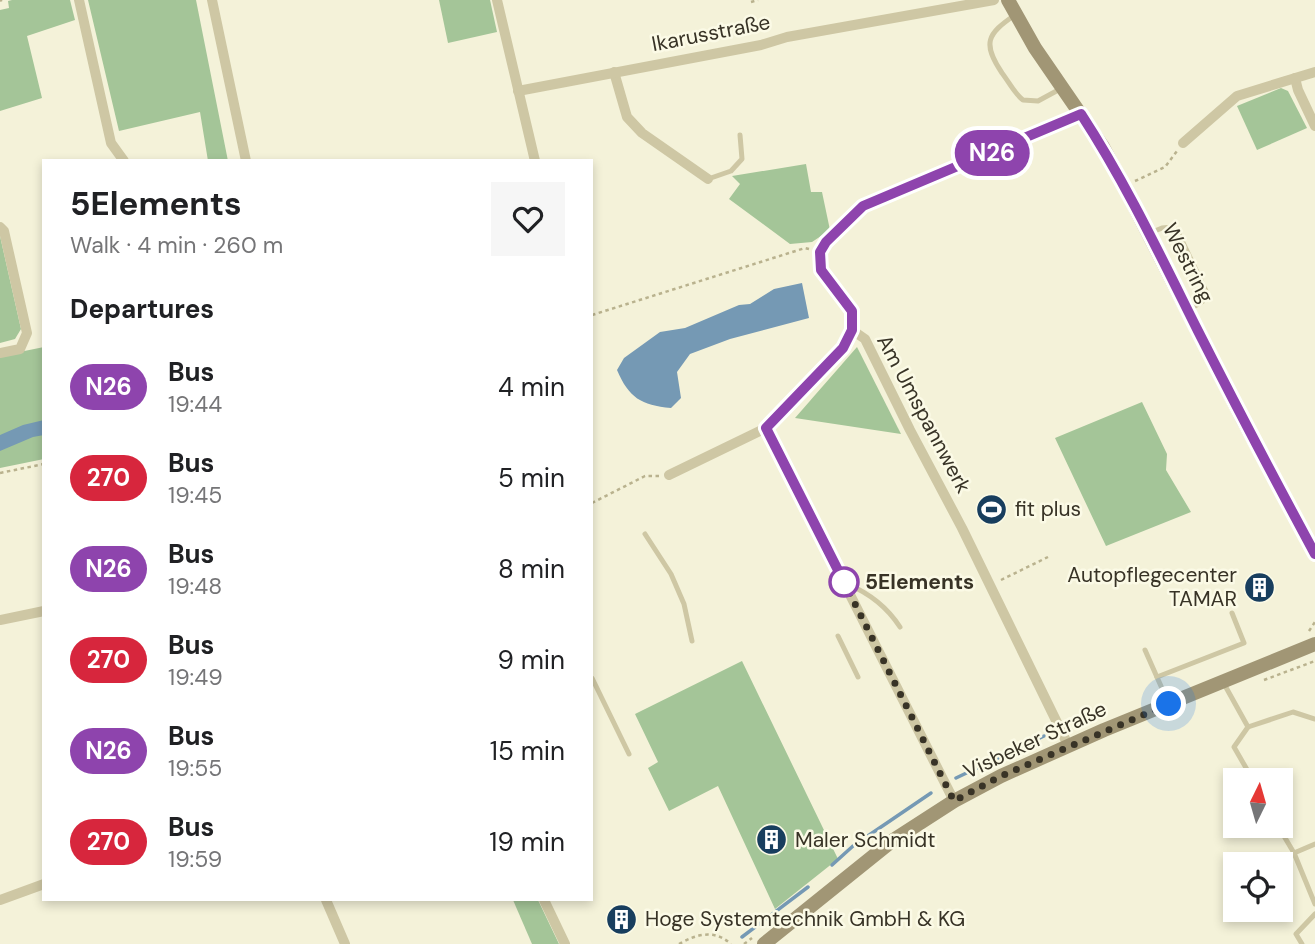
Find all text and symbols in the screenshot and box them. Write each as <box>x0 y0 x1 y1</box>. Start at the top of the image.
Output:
street label: Ikarusstraße <box>649 8 773 58</box>
line badge: N26 <box>952 130 1032 176</box>
text: N26 <box>969 137 1015 168</box>
text: 5Elements <box>70 182 242 225</box>
button: heart <box>491 182 565 256</box>
street label: Westring <box>1156 218 1220 308</box>
text: Walk · 4 min · 260 m <box>70 230 283 260</box>
text: Departures <box>70 292 214 326</box>
street label: Am Umspannwerk <box>870 330 978 499</box>
text: Bus <box>168 355 214 389</box>
text: 4 min <box>498 370 565 404</box>
text: N26 <box>85 371 132 402</box>
text: 19:44 <box>168 389 222 419</box>
text: Bus <box>168 446 214 480</box>
text: 5 min <box>498 461 565 495</box>
text: 270 <box>87 462 130 493</box>
text: 19:45 <box>168 480 222 510</box>
sports icon: fit plus <box>975 492 1009 526</box>
place label: fit plus <box>1015 495 1081 523</box>
text: Bus <box>168 537 214 571</box>
text: 8 min <box>498 552 565 586</box>
text: N26 <box>85 553 132 584</box>
place label: Autopflegecenter TAMAR <box>1067 561 1237 613</box>
marker: 5Elements <box>829 567 859 597</box>
place label: 5Elements <box>865 568 974 596</box>
building icon: Autopflegecenter TAMAR <box>1243 570 1277 604</box>
text: 19:48 <box>168 571 222 601</box>
text: Bus <box>168 628 214 662</box>
text: 9 min <box>497 643 565 677</box>
text: 270 <box>87 644 130 675</box>
text: 19:49 <box>168 662 223 692</box>
your location <box>1151 686 1186 721</box>
street label: Visbeker Straße <box>959 695 1111 785</box>
text: Bus <box>168 719 214 753</box>
text: 15 min <box>490 734 565 768</box>
text: N26 <box>85 735 132 766</box>
text: 19:55 <box>168 753 222 783</box>
north arrow <box>1223 768 1293 838</box>
map controls <box>1223 768 1293 922</box>
text: Bus <box>168 810 214 844</box>
building icon: Maler Schmidt <box>755 823 789 857</box>
text: 19 min <box>489 825 565 859</box>
text: 270 <box>87 826 130 857</box>
place label: Maler Schmidt <box>795 826 935 854</box>
text: 19:59 <box>168 844 222 874</box>
button: locate <box>1223 852 1293 922</box>
building icon: Hoge Systemtechnik GmbH & KG <box>605 902 639 936</box>
place label: Hoge Systemtechnik GmbH & KG <box>645 905 965 933</box>

